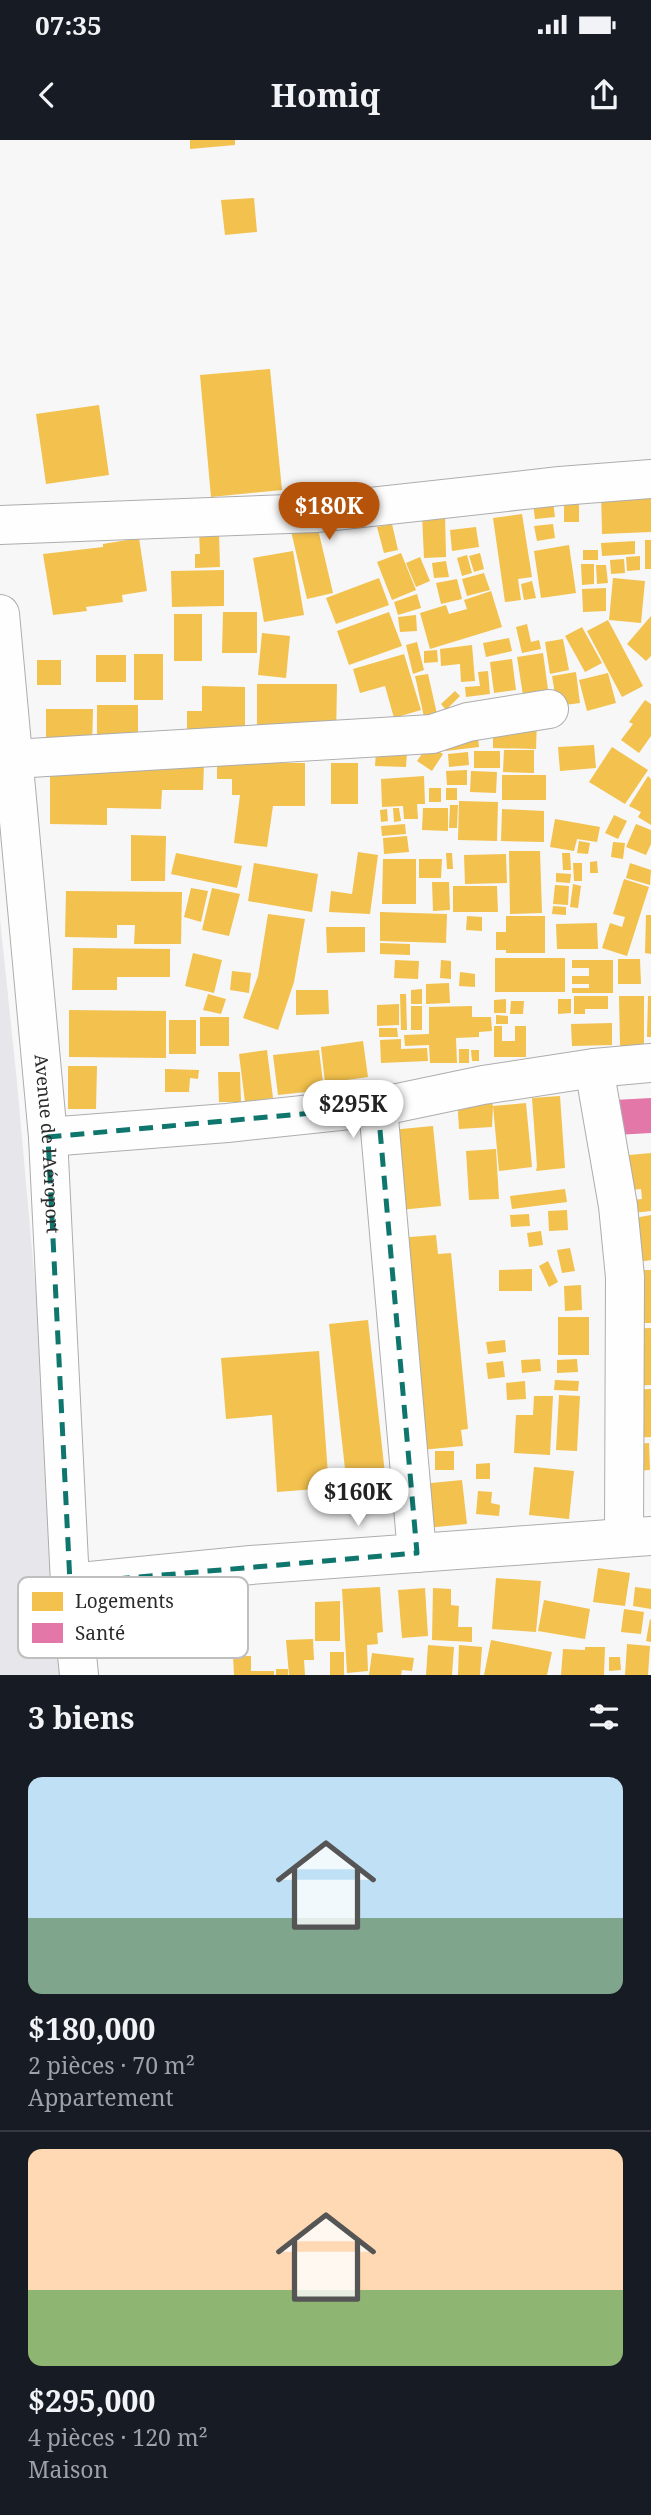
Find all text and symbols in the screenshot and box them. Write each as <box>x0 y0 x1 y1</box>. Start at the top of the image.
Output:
text: 07:35 <box>35 7 102 43</box>
text: Homiq <box>271 73 380 116</box>
icon: back <box>28 76 66 114</box>
icon: share <box>585 76 623 114</box>
pin: $180K <box>280 482 378 542</box>
text: $180K <box>295 489 363 521</box>
street label: Avenue de l'Aéroport <box>29 1053 66 1234</box>
pin: $295K <box>304 1080 402 1140</box>
text: $295K <box>319 1087 387 1119</box>
pin: $160K <box>309 1468 407 1528</box>
text: $160K <box>324 1475 392 1507</box>
legend <box>18 1577 248 1658</box>
text: Logements <box>75 1588 174 1614</box>
text: Santé <box>75 1620 125 1646</box>
text: 3 biens <box>28 1697 134 1738</box>
icon: filters <box>585 1698 623 1736</box>
icon: home <box>263 1822 389 1948</box>
text: $180,000 <box>28 2008 155 2049</box>
text: 2 pièces · 70 m² <box>28 2049 195 2081</box>
text: Appartement <box>28 2081 174 2113</box>
icon: home <box>263 2194 389 2320</box>
text: $295,000 <box>28 2380 155 2421</box>
text: 4 pièces · 120 m² <box>28 2421 208 2453</box>
text: Maison <box>28 2453 108 2485</box>

